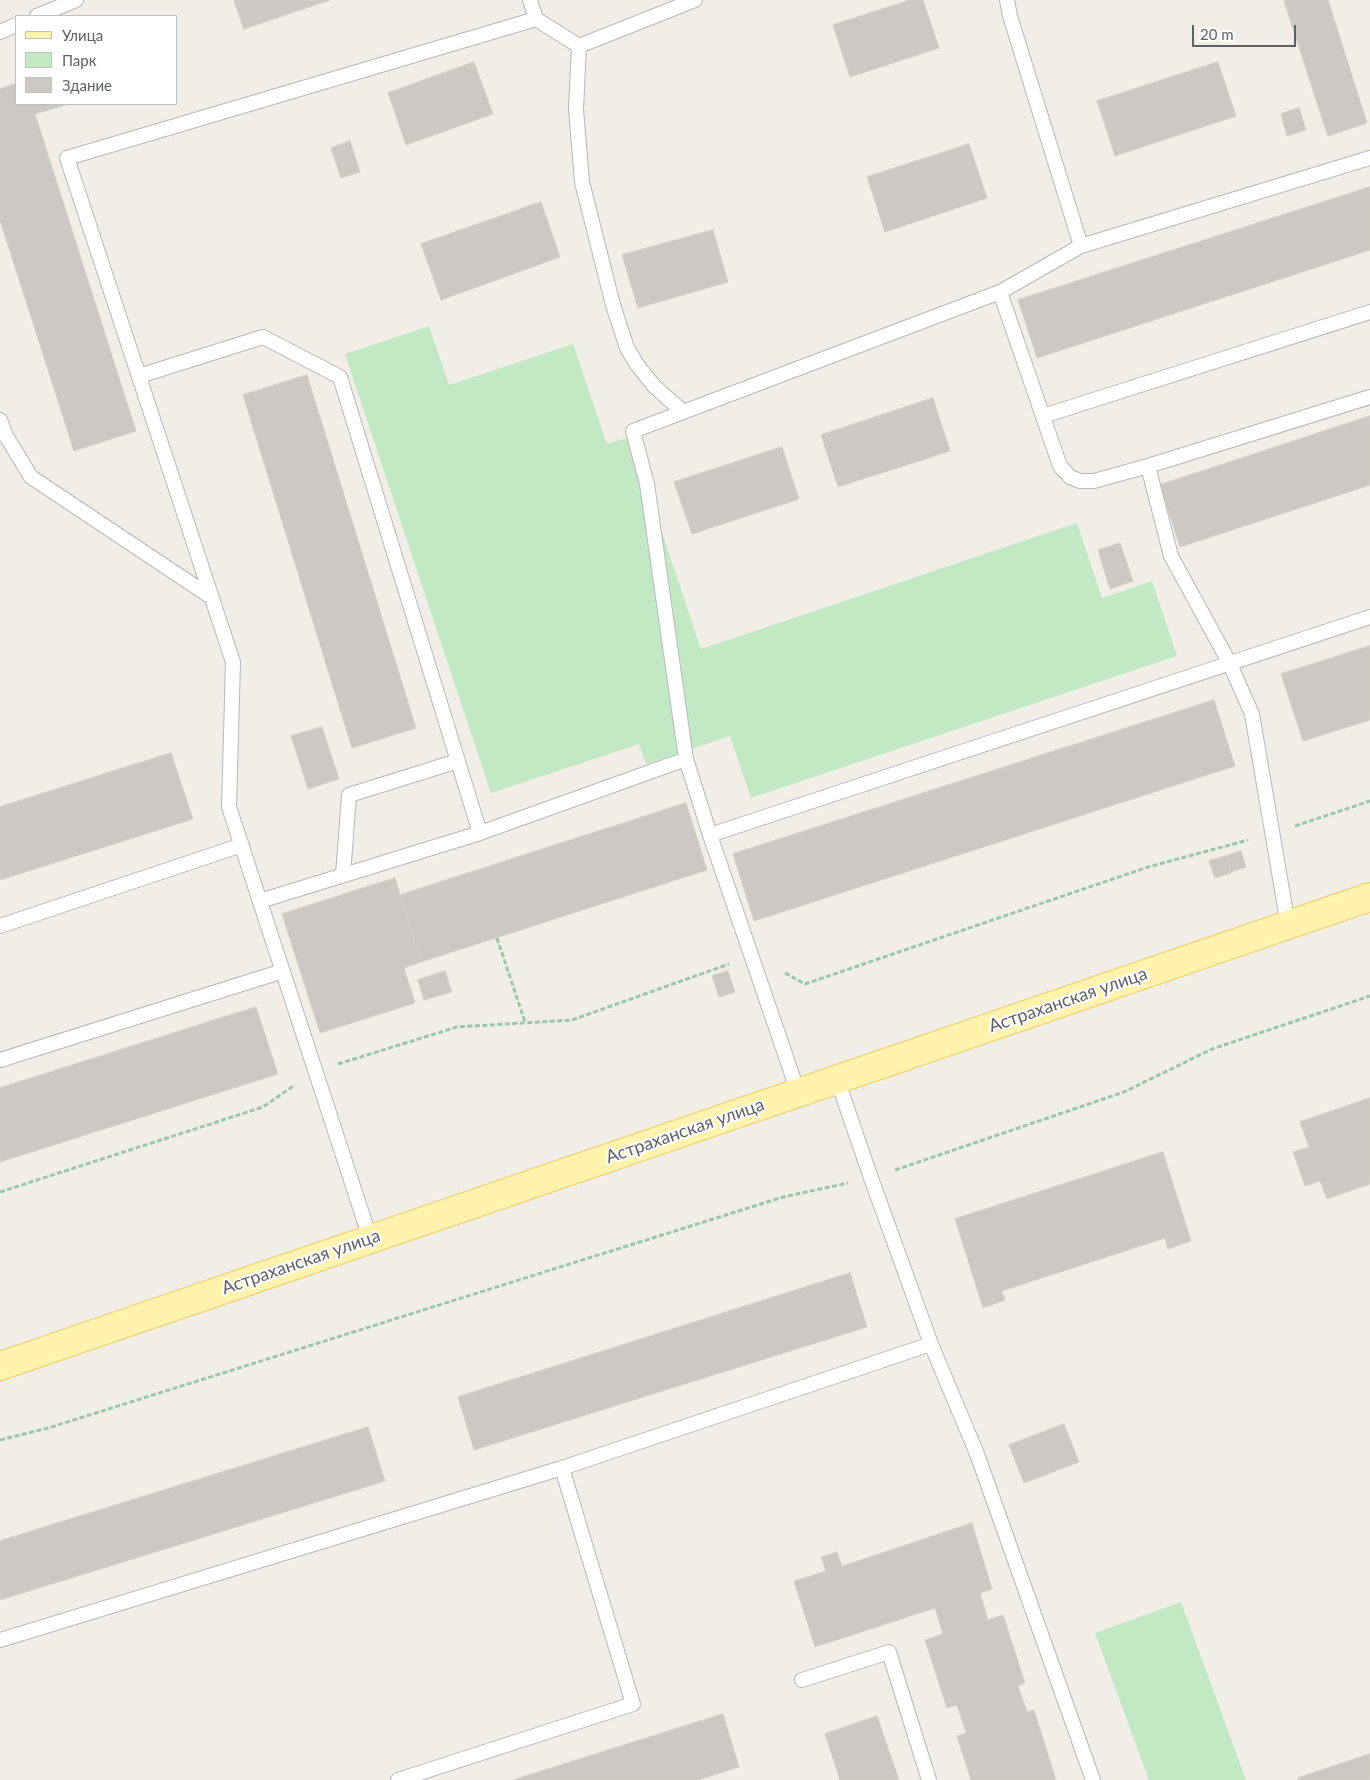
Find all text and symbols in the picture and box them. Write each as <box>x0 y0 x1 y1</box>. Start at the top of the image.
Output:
legend <box>15 15 178 105</box>
scale bar <box>1195 15 1299 47</box>
text: 20 m <box>1200 25 1234 43</box>
text: Улица <box>62 26 103 44</box>
text: Парк <box>62 51 96 69</box>
text: Здание <box>62 76 112 94</box>
street label: Астраханская улица <box>986 963 1150 1037</box>
street label: Астраханская улица <box>603 1094 767 1168</box>
street label: Астраханская улица <box>219 1225 383 1299</box>

